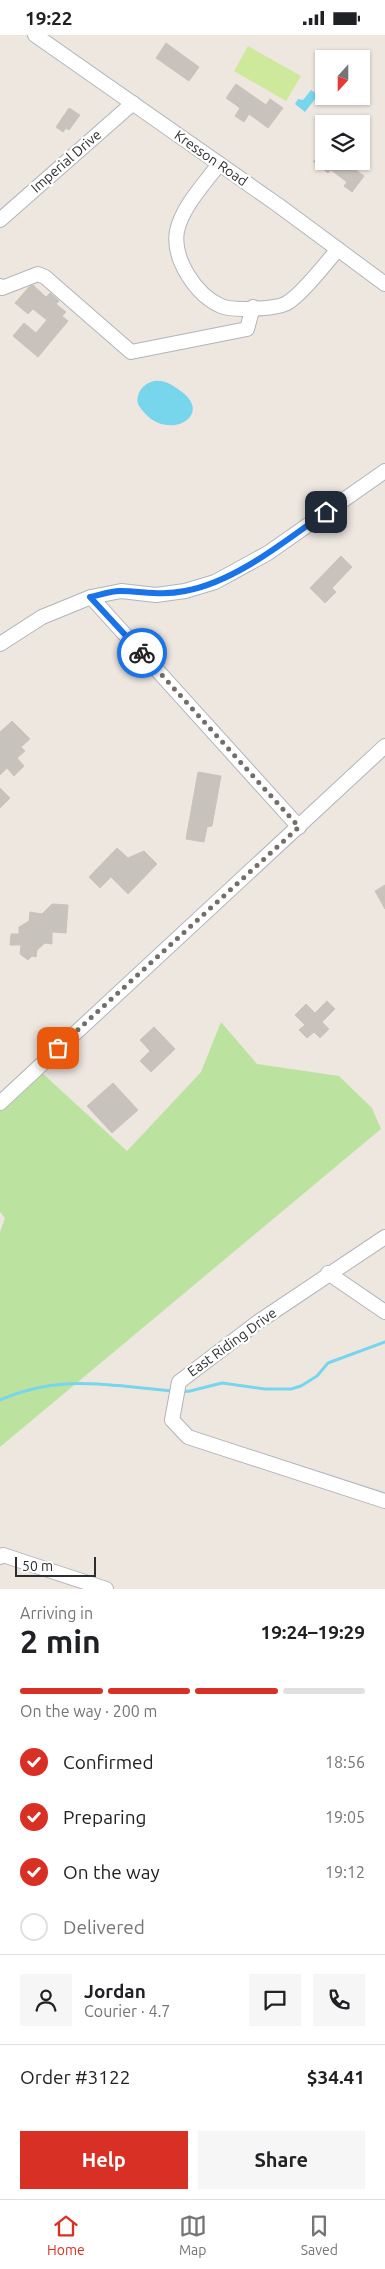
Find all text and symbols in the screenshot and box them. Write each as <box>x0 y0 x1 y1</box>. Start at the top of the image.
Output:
text: 19:22 <box>25 7 73 29</box>
north arrow <box>315 50 370 105</box>
map controls <box>315 50 370 170</box>
button: layers <box>315 115 370 170</box>
street label: Imperial Drive <box>28 126 104 196</box>
street label: Kresson Road <box>171 127 251 189</box>
pin <box>305 491 347 533</box>
icon: home <box>312 498 340 526</box>
courier <box>117 628 167 678</box>
icon: bike <box>128 639 156 667</box>
pin <box>37 1027 79 1069</box>
icon: bag <box>44 1034 72 1062</box>
street label: East Riding Drive <box>184 1304 280 1380</box>
scale bar <box>15 1554 96 1577</box>
text: 50 m <box>22 1558 53 1574</box>
text: Arriving in <box>20 1604 93 1622</box>
text: 19:24–19:29 <box>260 1621 365 1643</box>
text: 2 min <box>20 1623 101 1659</box>
text: On the way · 200 m <box>20 1702 157 1720</box>
icon: check <box>20 1748 48 1776</box>
text: Confirmed <box>63 1751 154 1773</box>
text: 18:56 <box>325 1753 365 1771</box>
icon: check <box>20 1803 48 1831</box>
text: Preparing <box>63 1806 147 1828</box>
text: 19:05 <box>325 1808 365 1826</box>
icon: check <box>20 1858 48 1886</box>
text: On the way <box>63 1861 160 1883</box>
text: 19:12 <box>325 1863 365 1881</box>
text: Delivered <box>63 1916 145 1938</box>
button: person <box>20 1974 72 2026</box>
button: chat <box>249 1974 301 2026</box>
button: phone <box>313 1974 365 2026</box>
text: Jordan <box>84 1980 146 2002</box>
text: Courier · 4.7 <box>84 2002 170 2020</box>
text: Order #3122 <box>20 2066 130 2088</box>
text: $34.41 <box>307 2066 365 2088</box>
button: Help <box>20 2131 188 2189</box>
button: Share <box>198 2131 365 2189</box>
tab: Home <box>47 2212 85 2258</box>
tab: Map <box>179 2212 207 2258</box>
tab: Saved <box>301 2212 338 2258</box>

